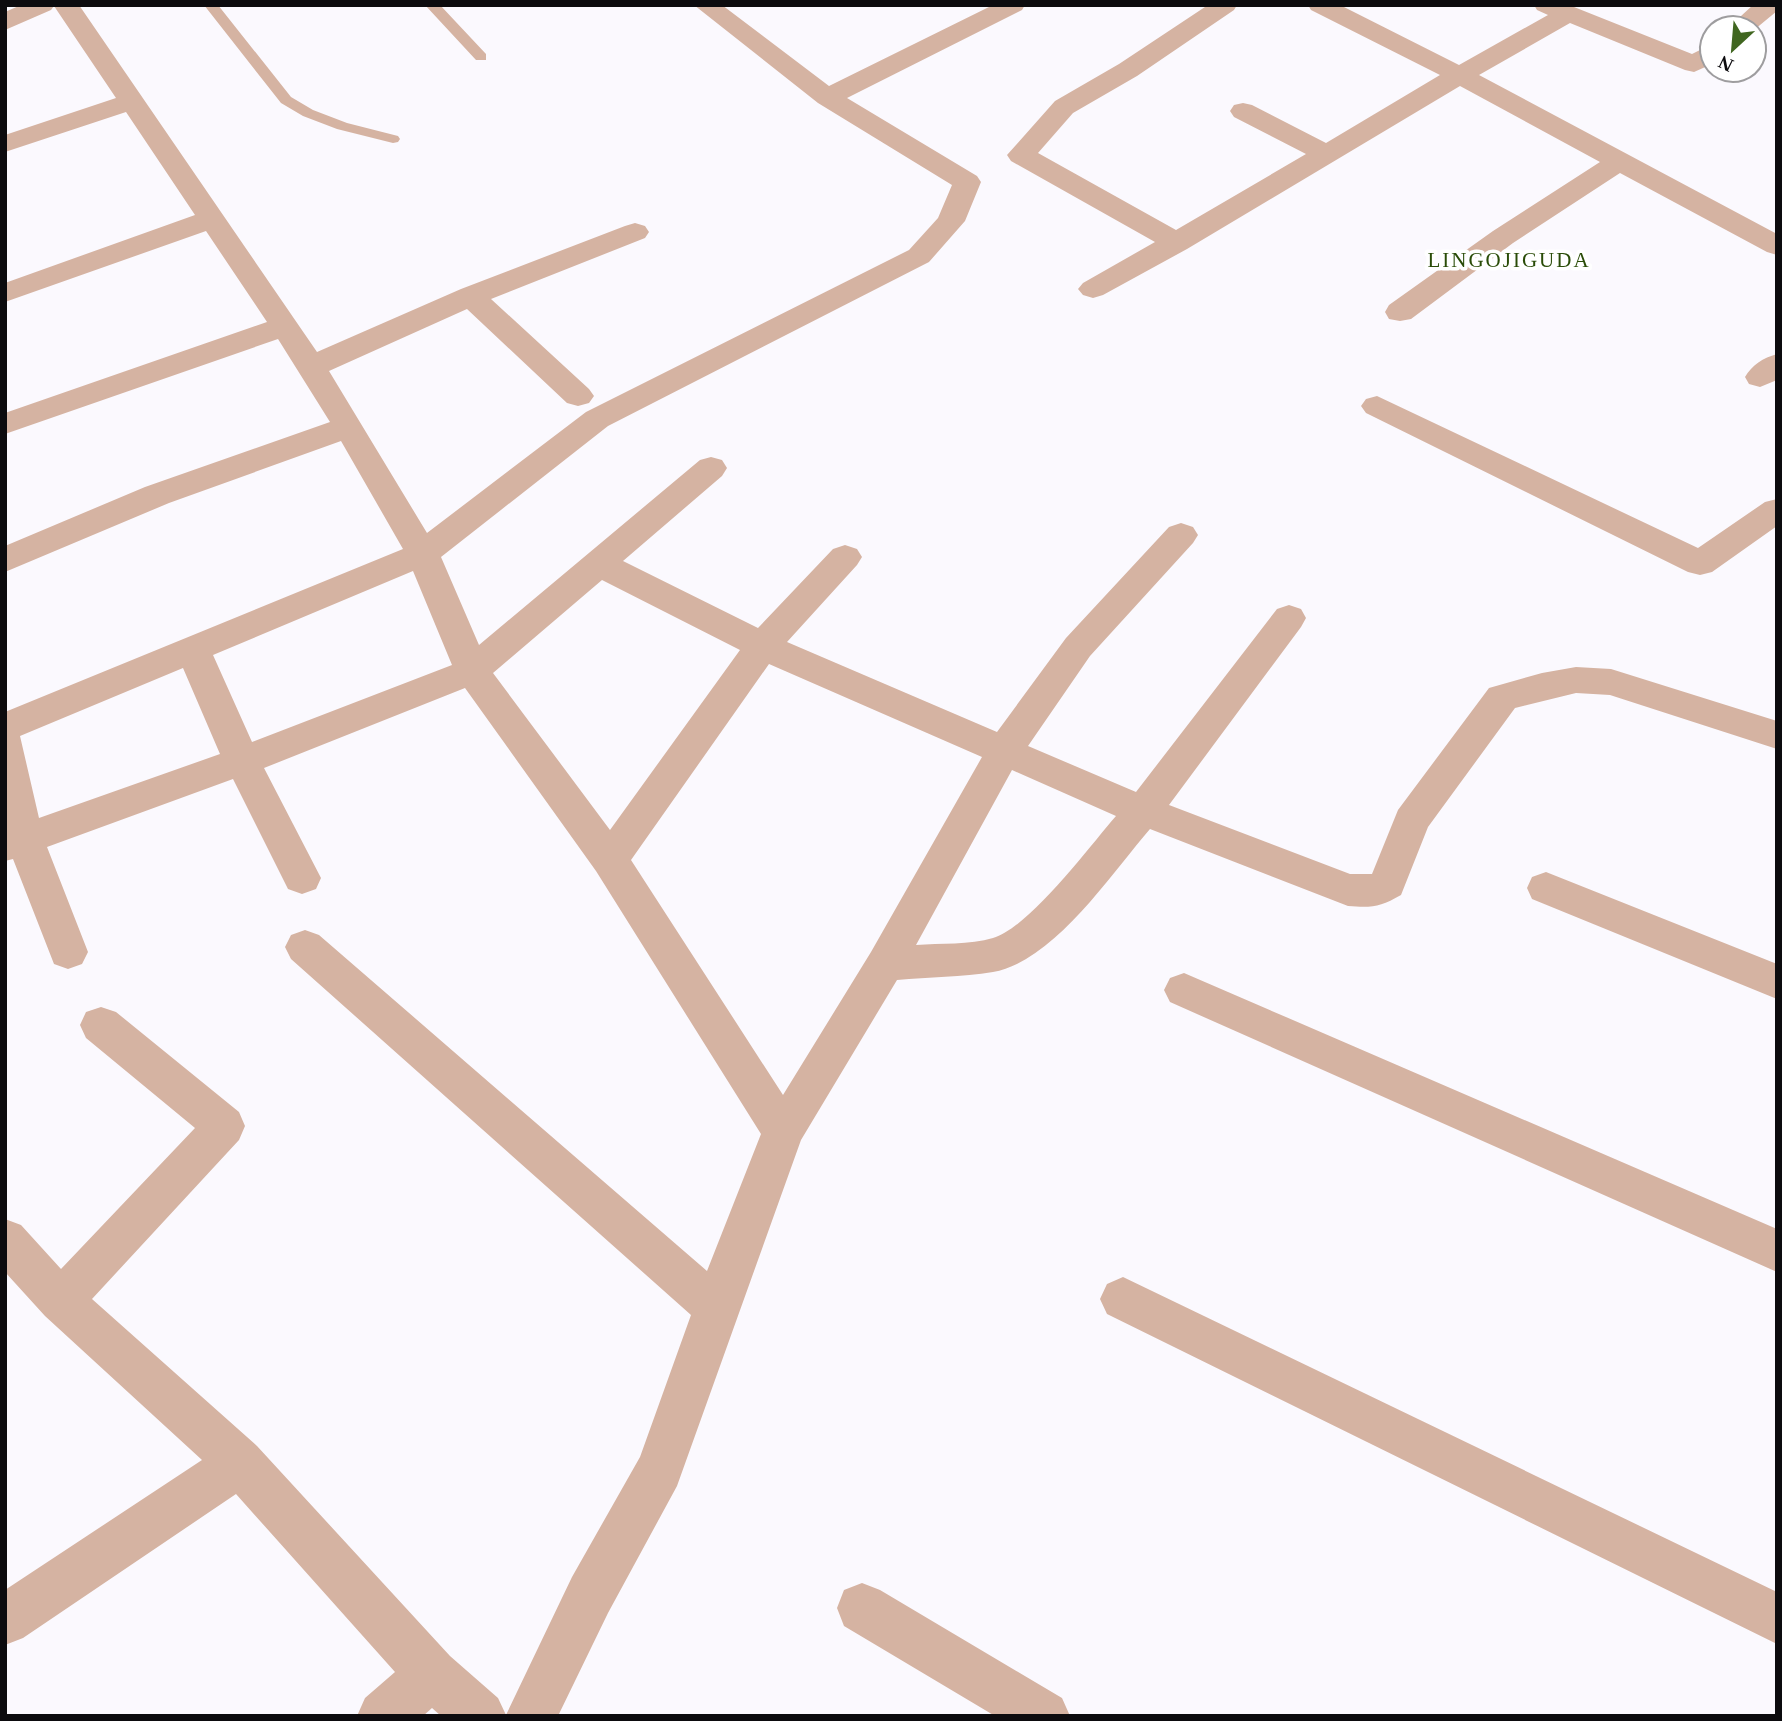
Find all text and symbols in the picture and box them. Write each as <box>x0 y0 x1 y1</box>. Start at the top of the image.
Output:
north arrow <box>1698 14 1768 84</box>
text: N <box>1715 51 1737 76</box>
district label: LINGOJIGUDA <box>1427 248 1591 272</box>

